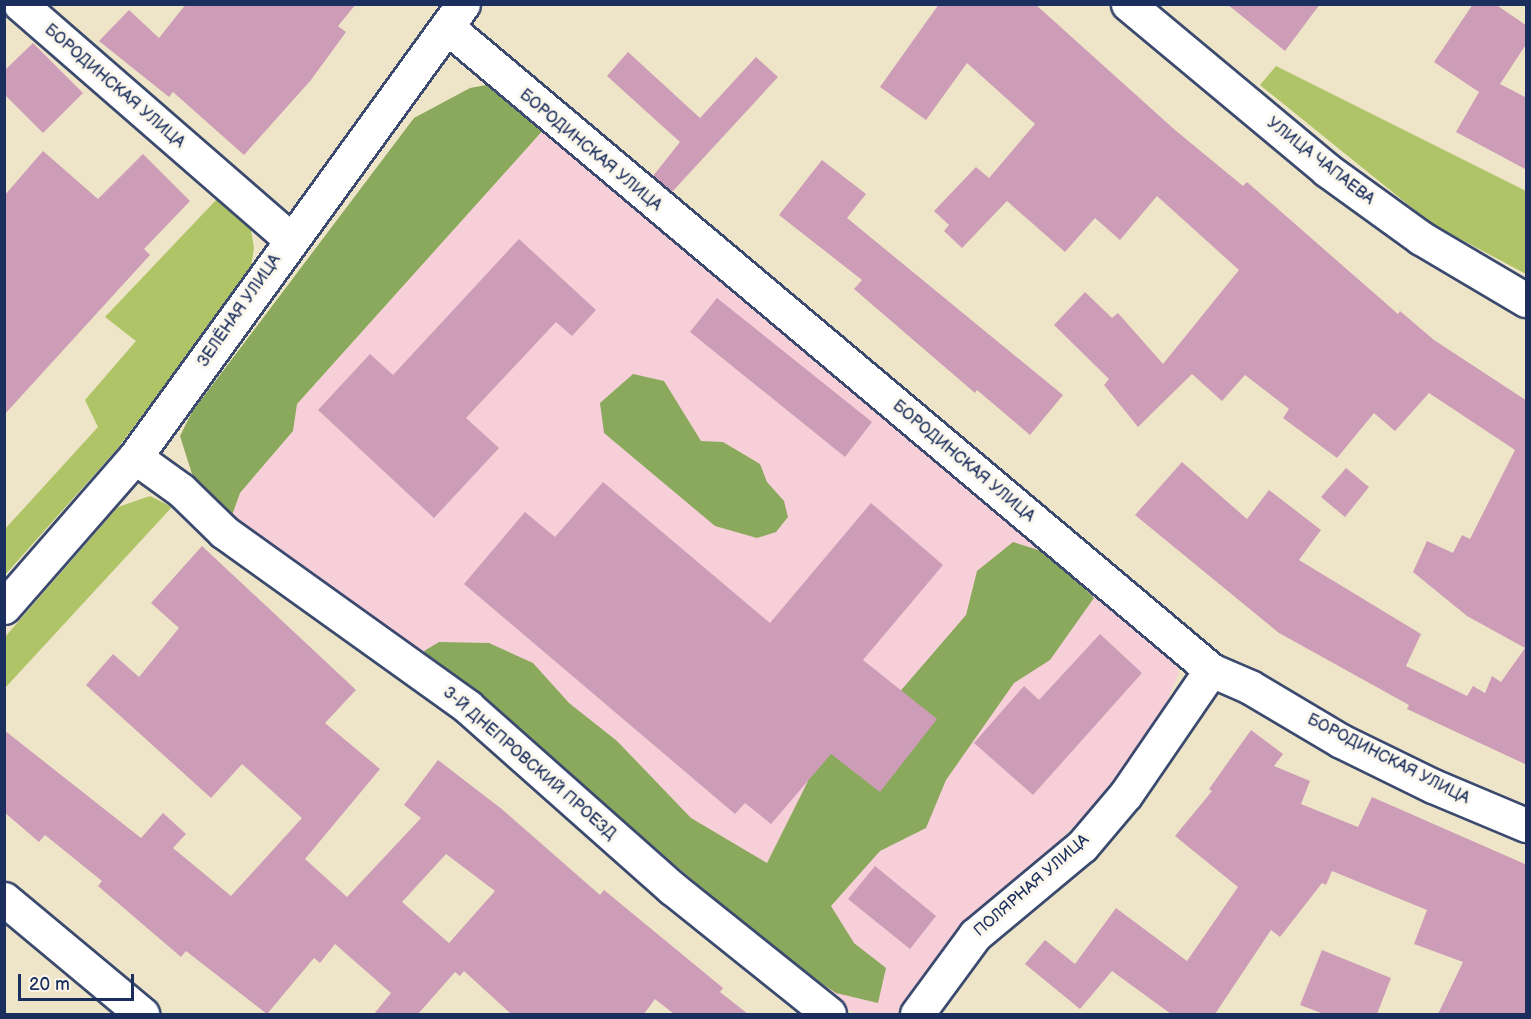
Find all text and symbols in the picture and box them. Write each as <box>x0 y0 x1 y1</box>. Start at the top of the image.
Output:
street label: БОРОДИНСКАЯ УЛИЦА <box>40 21 188 153</box>
street label: БОРОДИНСКАЯ УЛИЦА <box>515 86 665 216</box>
street label: УЛИЦА ЧАПАЕВА <box>1262 114 1378 210</box>
street label: ЗЕЛЁНАЯ УЛИЦА <box>194 251 286 371</box>
street label: БОРОДИНСКАЯ УЛИЦА <box>888 397 1038 527</box>
street label: 3-Й ДНЕПРОВСКИЙ ПРОЕЗД <box>439 684 619 844</box>
street label: БОРОДИНСКАЯ УЛИЦА <box>1304 711 1472 809</box>
street label: ПОЛЯРНАЯ УЛИЦА <box>971 831 1093 941</box>
scale bar <box>21 962 136 1000</box>
text: 20 m <box>29 974 70 995</box>

